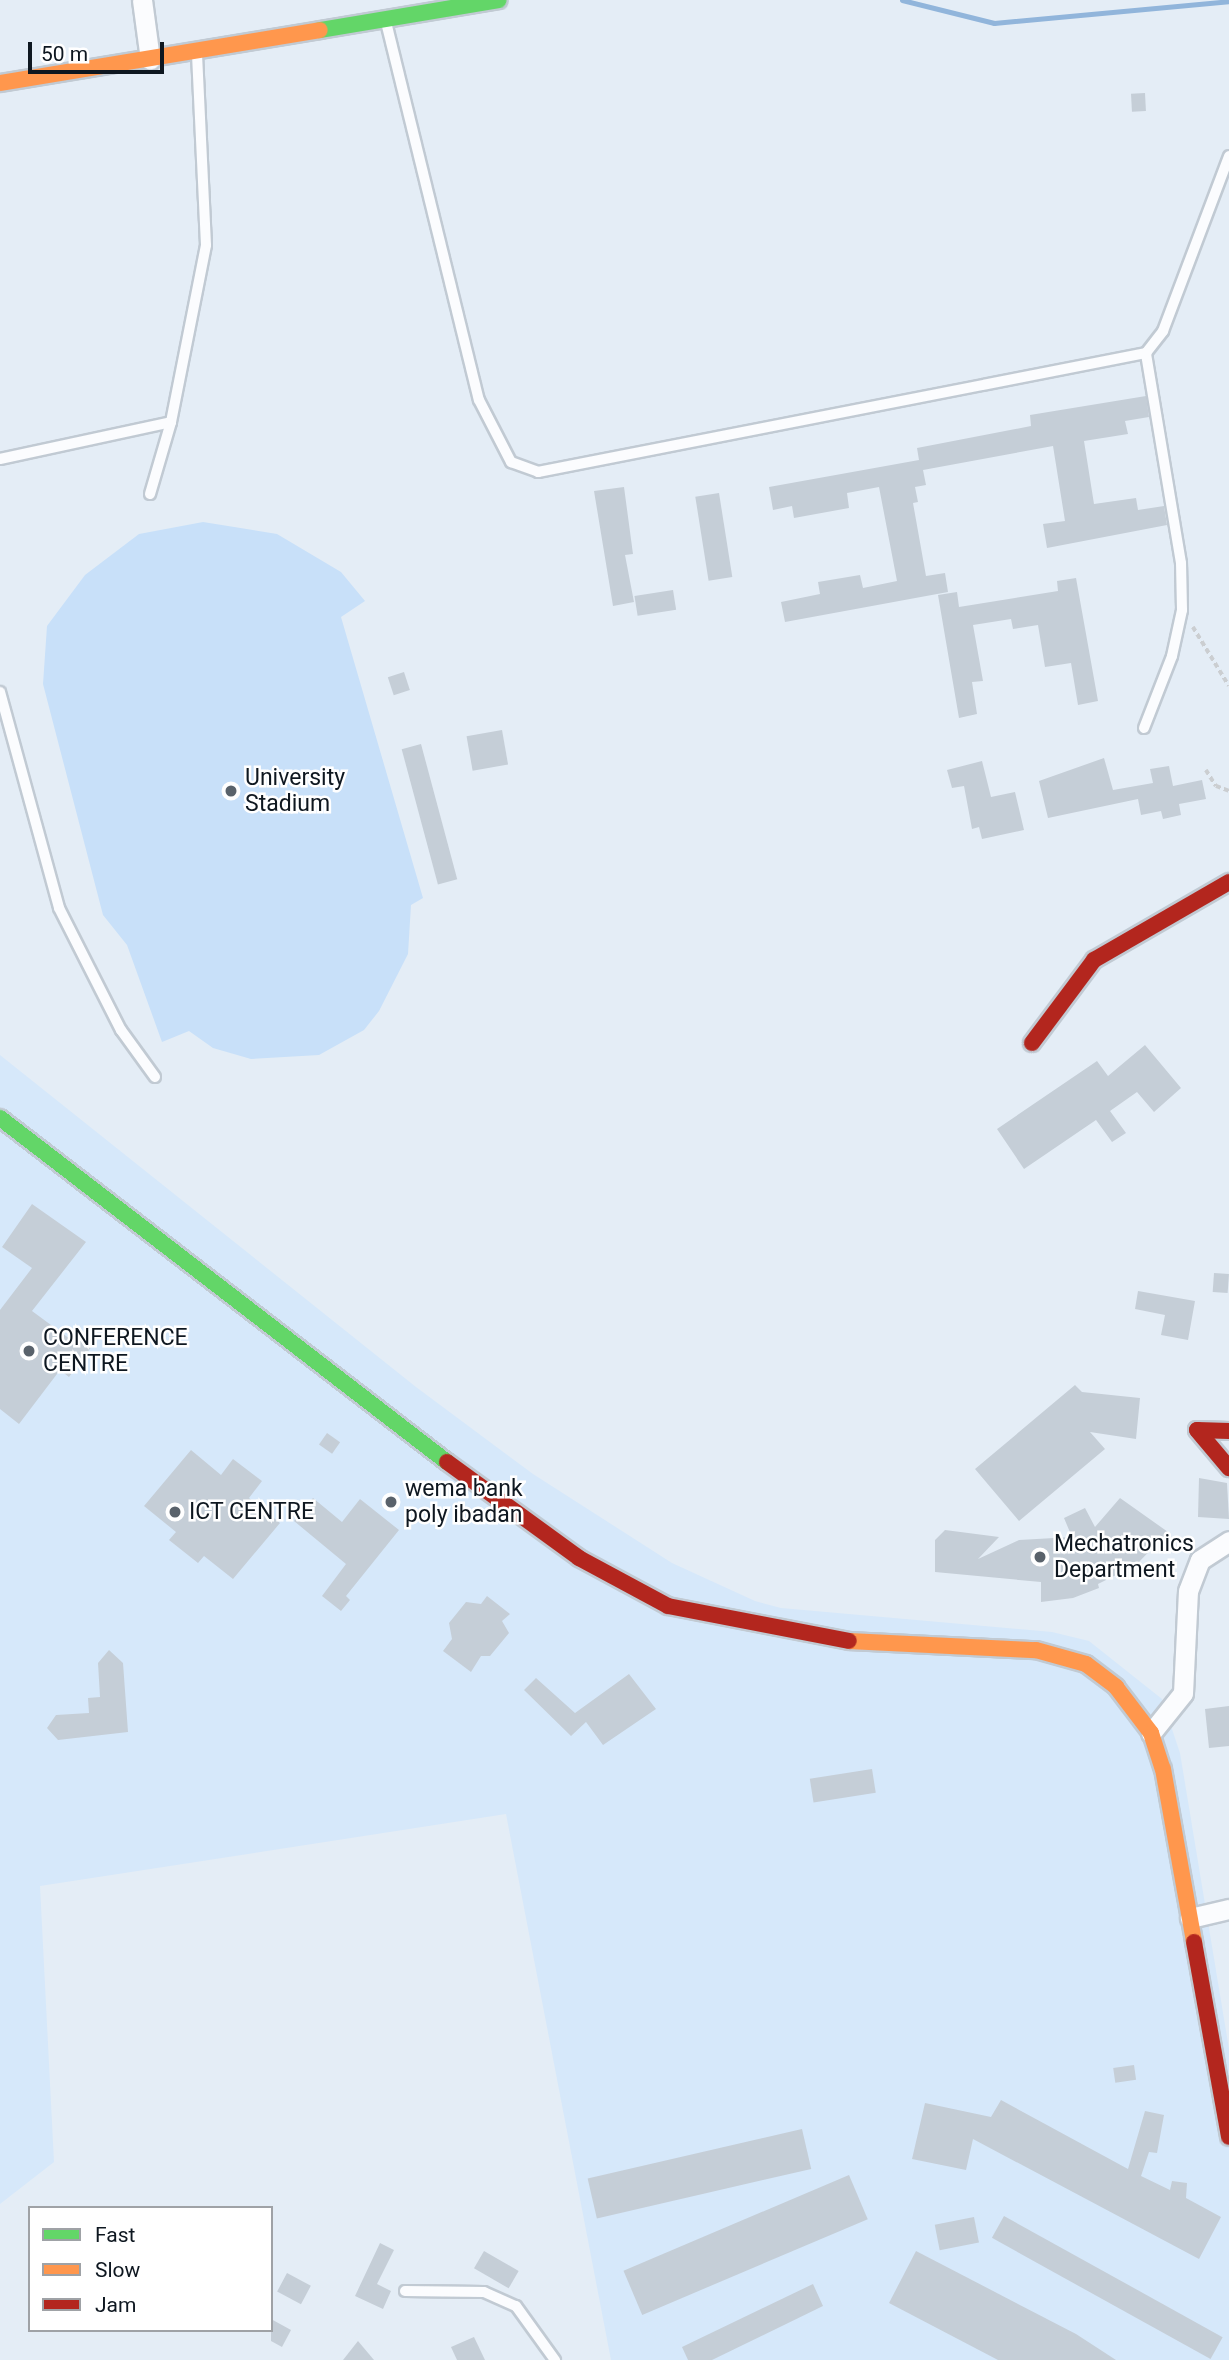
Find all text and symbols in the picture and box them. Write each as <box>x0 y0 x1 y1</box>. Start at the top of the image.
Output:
scale bar <box>32 28 168 72</box>
text: 50 m <box>41 42 88 66</box>
place label: University Stadium <box>245 764 345 818</box>
marker: University Stadium <box>223 783 239 799</box>
place label: CONFERENCE CENTRE <box>43 1324 188 1378</box>
marker: CONFERENCE CENTRE <box>21 1343 37 1359</box>
place label: wema bank poly ibadan <box>405 1475 523 1529</box>
marker: wema bank poly ibadan <box>383 1494 399 1510</box>
place label: ICT CENTRE <box>189 1498 314 1526</box>
marker: ICT CENTRE <box>167 1504 183 1520</box>
place label: Mechatronics Department <box>1054 1530 1194 1584</box>
marker: Mechatronics Department <box>1032 1549 1048 1565</box>
legend <box>28 2206 273 2332</box>
text: Fast <box>95 2223 135 2247</box>
text: Slow <box>95 2258 140 2282</box>
text: Jam <box>95 2293 136 2317</box>

